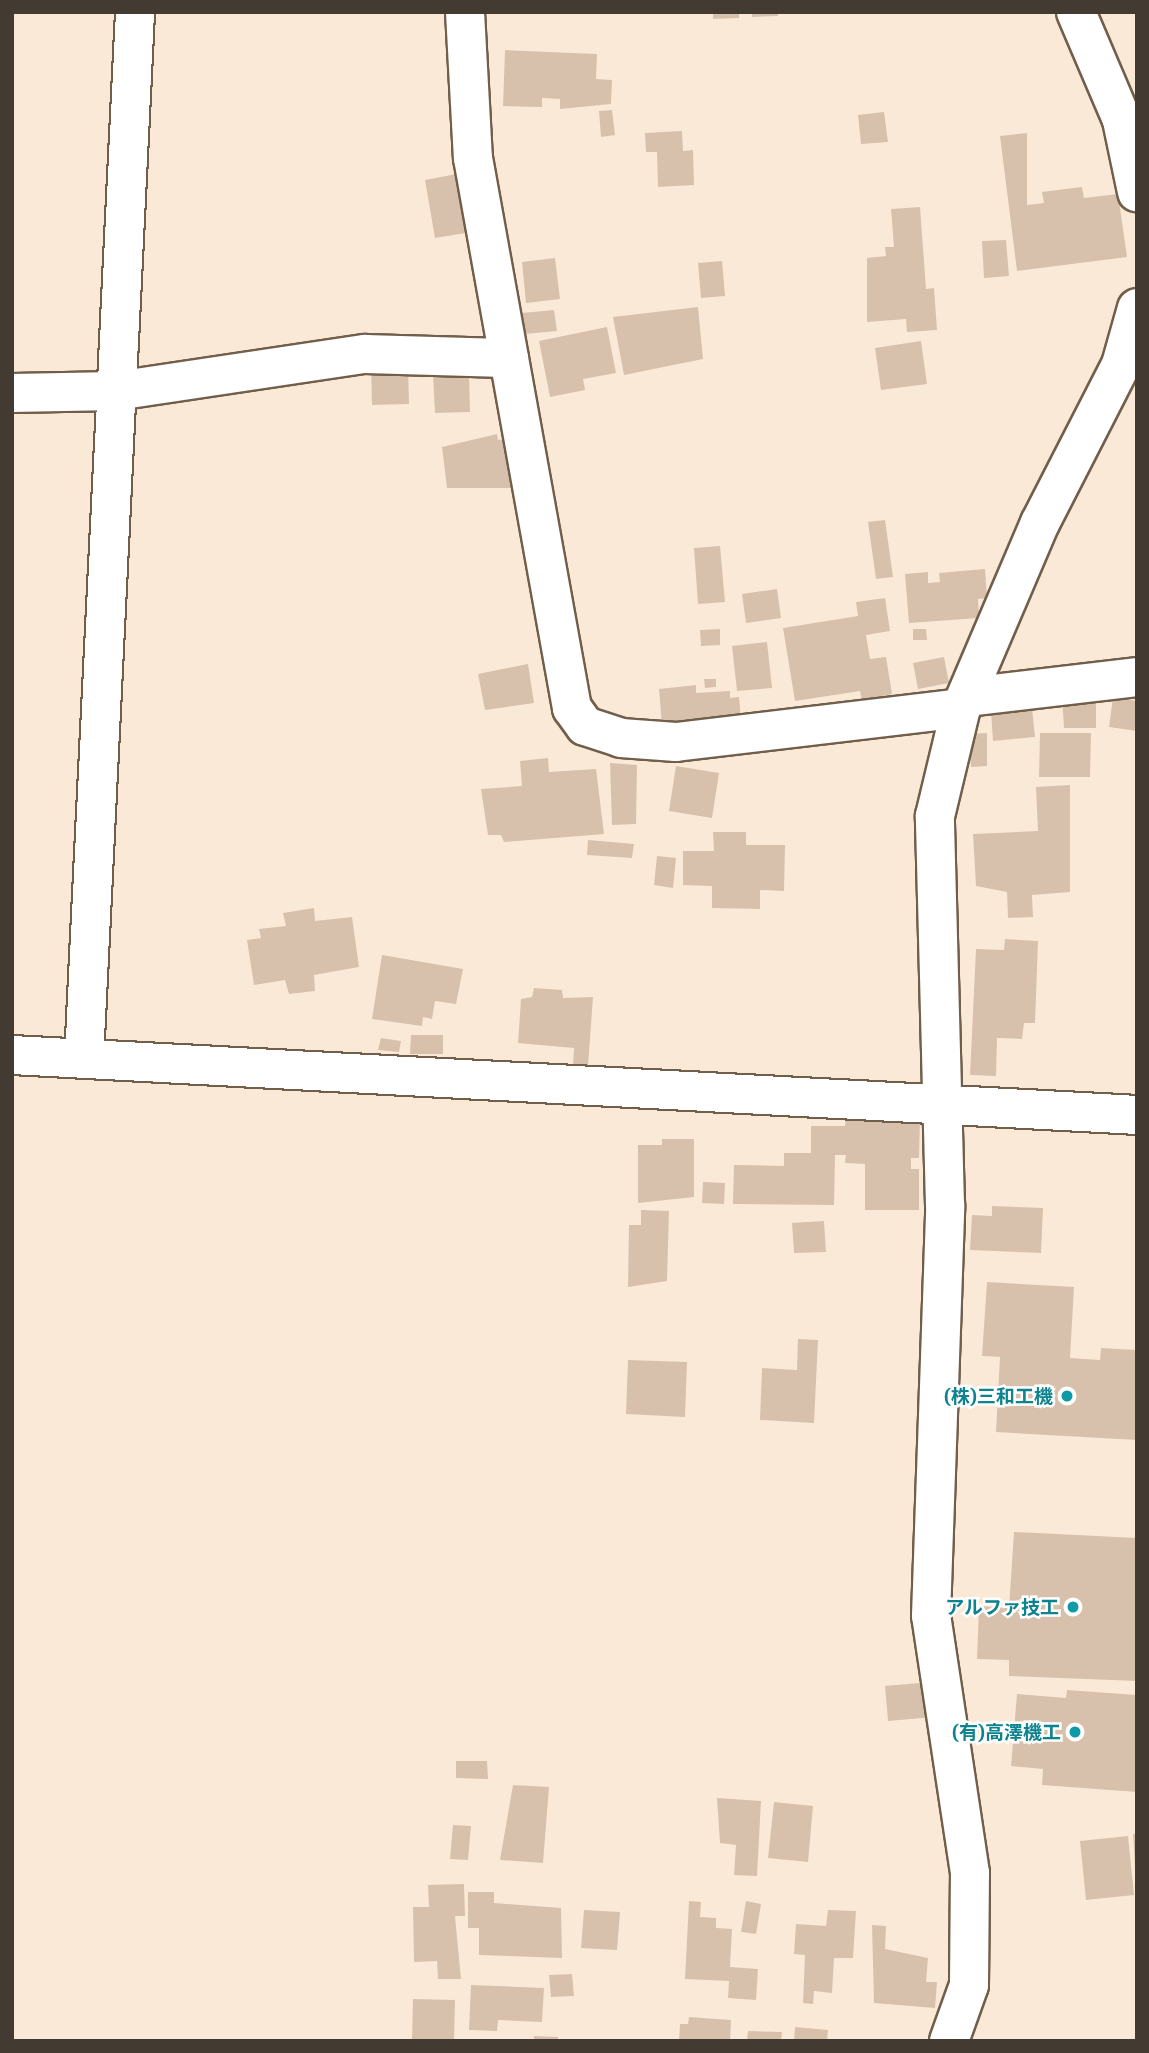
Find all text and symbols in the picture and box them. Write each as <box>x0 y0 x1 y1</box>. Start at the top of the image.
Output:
place label: (株)三和工機 <box>944 1385 1053 1407</box>
marker: (株)三和工機 <box>1059 1388 1075 1404</box>
place label: アルファ技工 <box>945 1596 1059 1618</box>
marker: アルファ技工 <box>1065 1599 1081 1615</box>
place label: (有)高澤機工 <box>952 1721 1061 1743</box>
marker: (有)高澤機工 <box>1067 1724 1083 1740</box>

